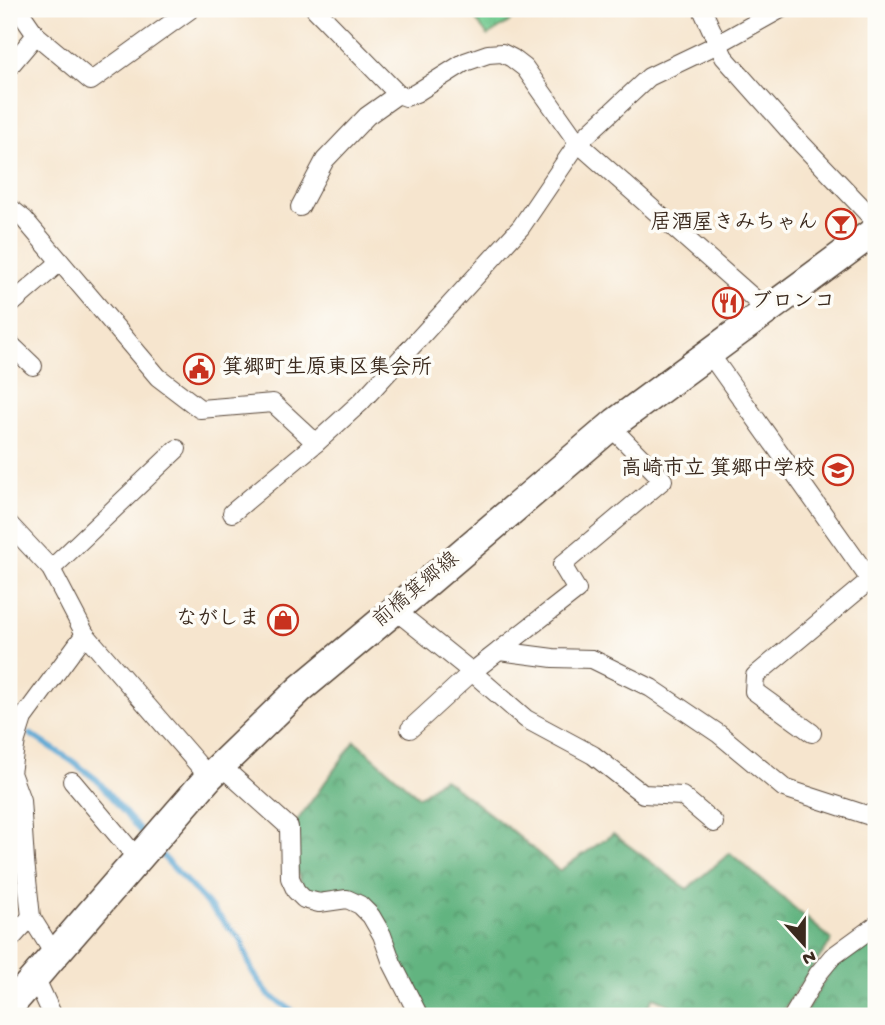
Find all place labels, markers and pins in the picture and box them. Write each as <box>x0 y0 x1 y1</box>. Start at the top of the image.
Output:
bar icon: 居酒屋きみちゃん <box>824 207 858 241</box>
place label: 居酒屋きみちゃん <box>650 211 818 237</box>
restaurant icon: ブロンコ <box>711 286 745 320</box>
place label: ブロンコ <box>751 290 835 316</box>
public building icon: 箕郷町生原東区集会所 <box>182 352 216 386</box>
place label: 箕郷町生原東区集会所 <box>222 355 432 382</box>
school or university icon: 高崎市立 箕郷中学校 <box>821 453 855 487</box>
place label: 高崎市立 箕郷中学校 <box>621 456 815 483</box>
shop icon: ながしま <box>266 603 300 637</box>
place label: ながしま <box>176 607 260 633</box>

